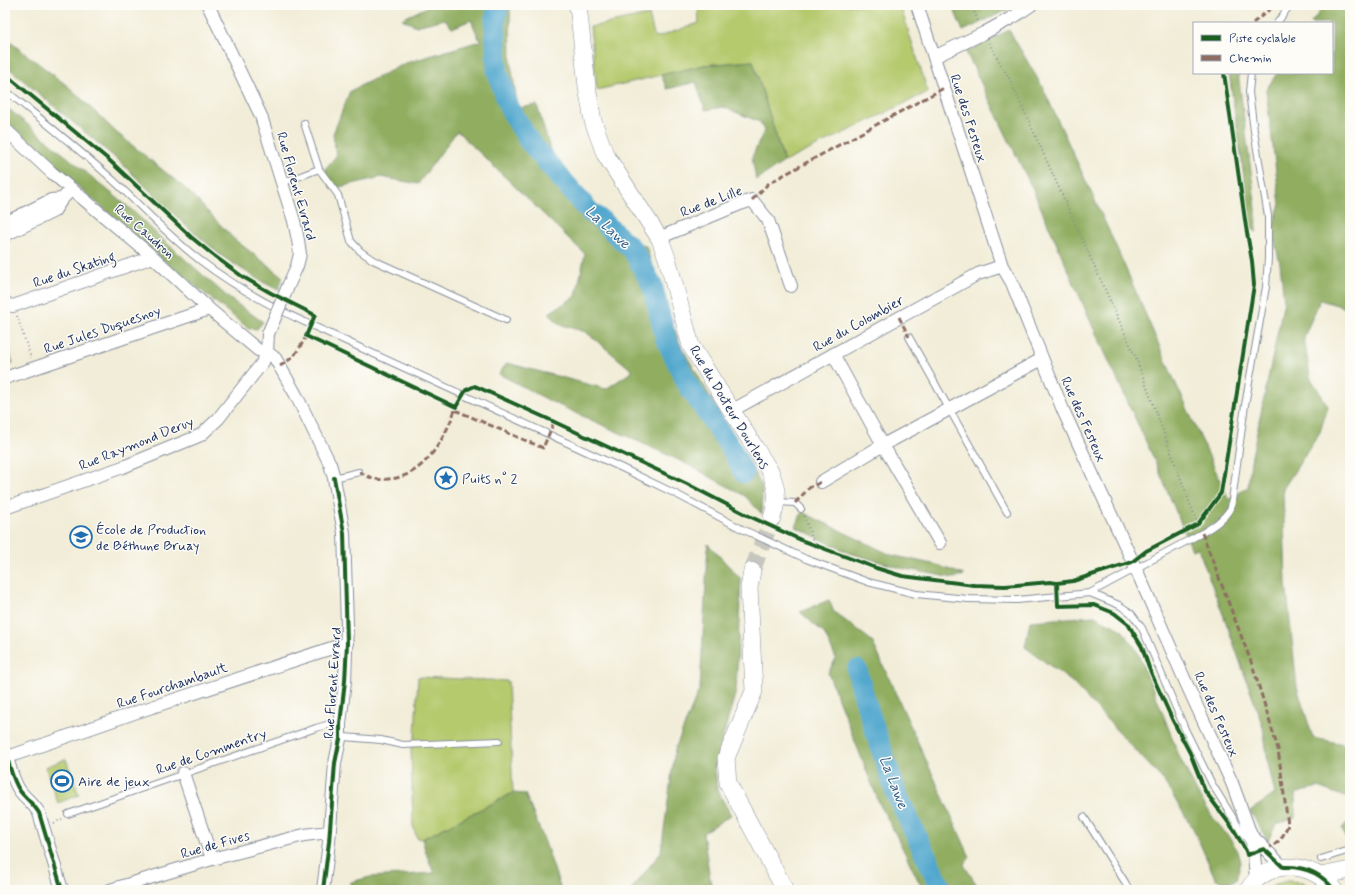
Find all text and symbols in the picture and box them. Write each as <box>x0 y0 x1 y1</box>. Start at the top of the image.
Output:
legend <box>1193 22 1333 74</box>
text: Piste cyclable <box>1229 31 1296 47</box>
text: Chemin <box>1229 51 1272 67</box>
street label: Rue des Festeux <box>945 72 991 165</box>
street label: Rue Florent Evrard <box>272 130 320 243</box>
street label: Rue de Lille <box>678 182 745 222</box>
street label: Rue Caudron <box>110 201 178 263</box>
water label: La Lawe <box>580 202 635 254</box>
street label: Rue du Skating <box>31 247 118 294</box>
street label: Rue du Colombier <box>810 291 907 356</box>
street label: Rue Jules Duquesnoy <box>42 302 163 358</box>
street label: Rue du Docteur Dourlens <box>685 342 773 473</box>
street label: Rue des Festeux <box>1056 374 1110 465</box>
street label: Rue Raymond Deruy <box>76 413 196 475</box>
place icon: Puits n° 2 <box>433 465 459 491</box>
place label: Puits n° 2 <box>462 470 518 488</box>
place label: École de Production de Béthune Bruay <box>96 521 206 555</box>
school or university icon: École de Production de Béthune Bruay <box>68 524 94 550</box>
street label: Rue Florent Evrard <box>320 627 346 740</box>
street label: Rue Fourchambault <box>115 658 231 713</box>
street label: Rue des Festeux <box>1189 669 1243 760</box>
street label: Rue de Commentry <box>154 725 269 779</box>
water label: La Lawe <box>874 753 913 813</box>
sports icon: Aire de jeux <box>49 768 75 794</box>
place label: Aire de jeux <box>78 773 150 791</box>
street label: Rue de Fives <box>179 827 252 863</box>

